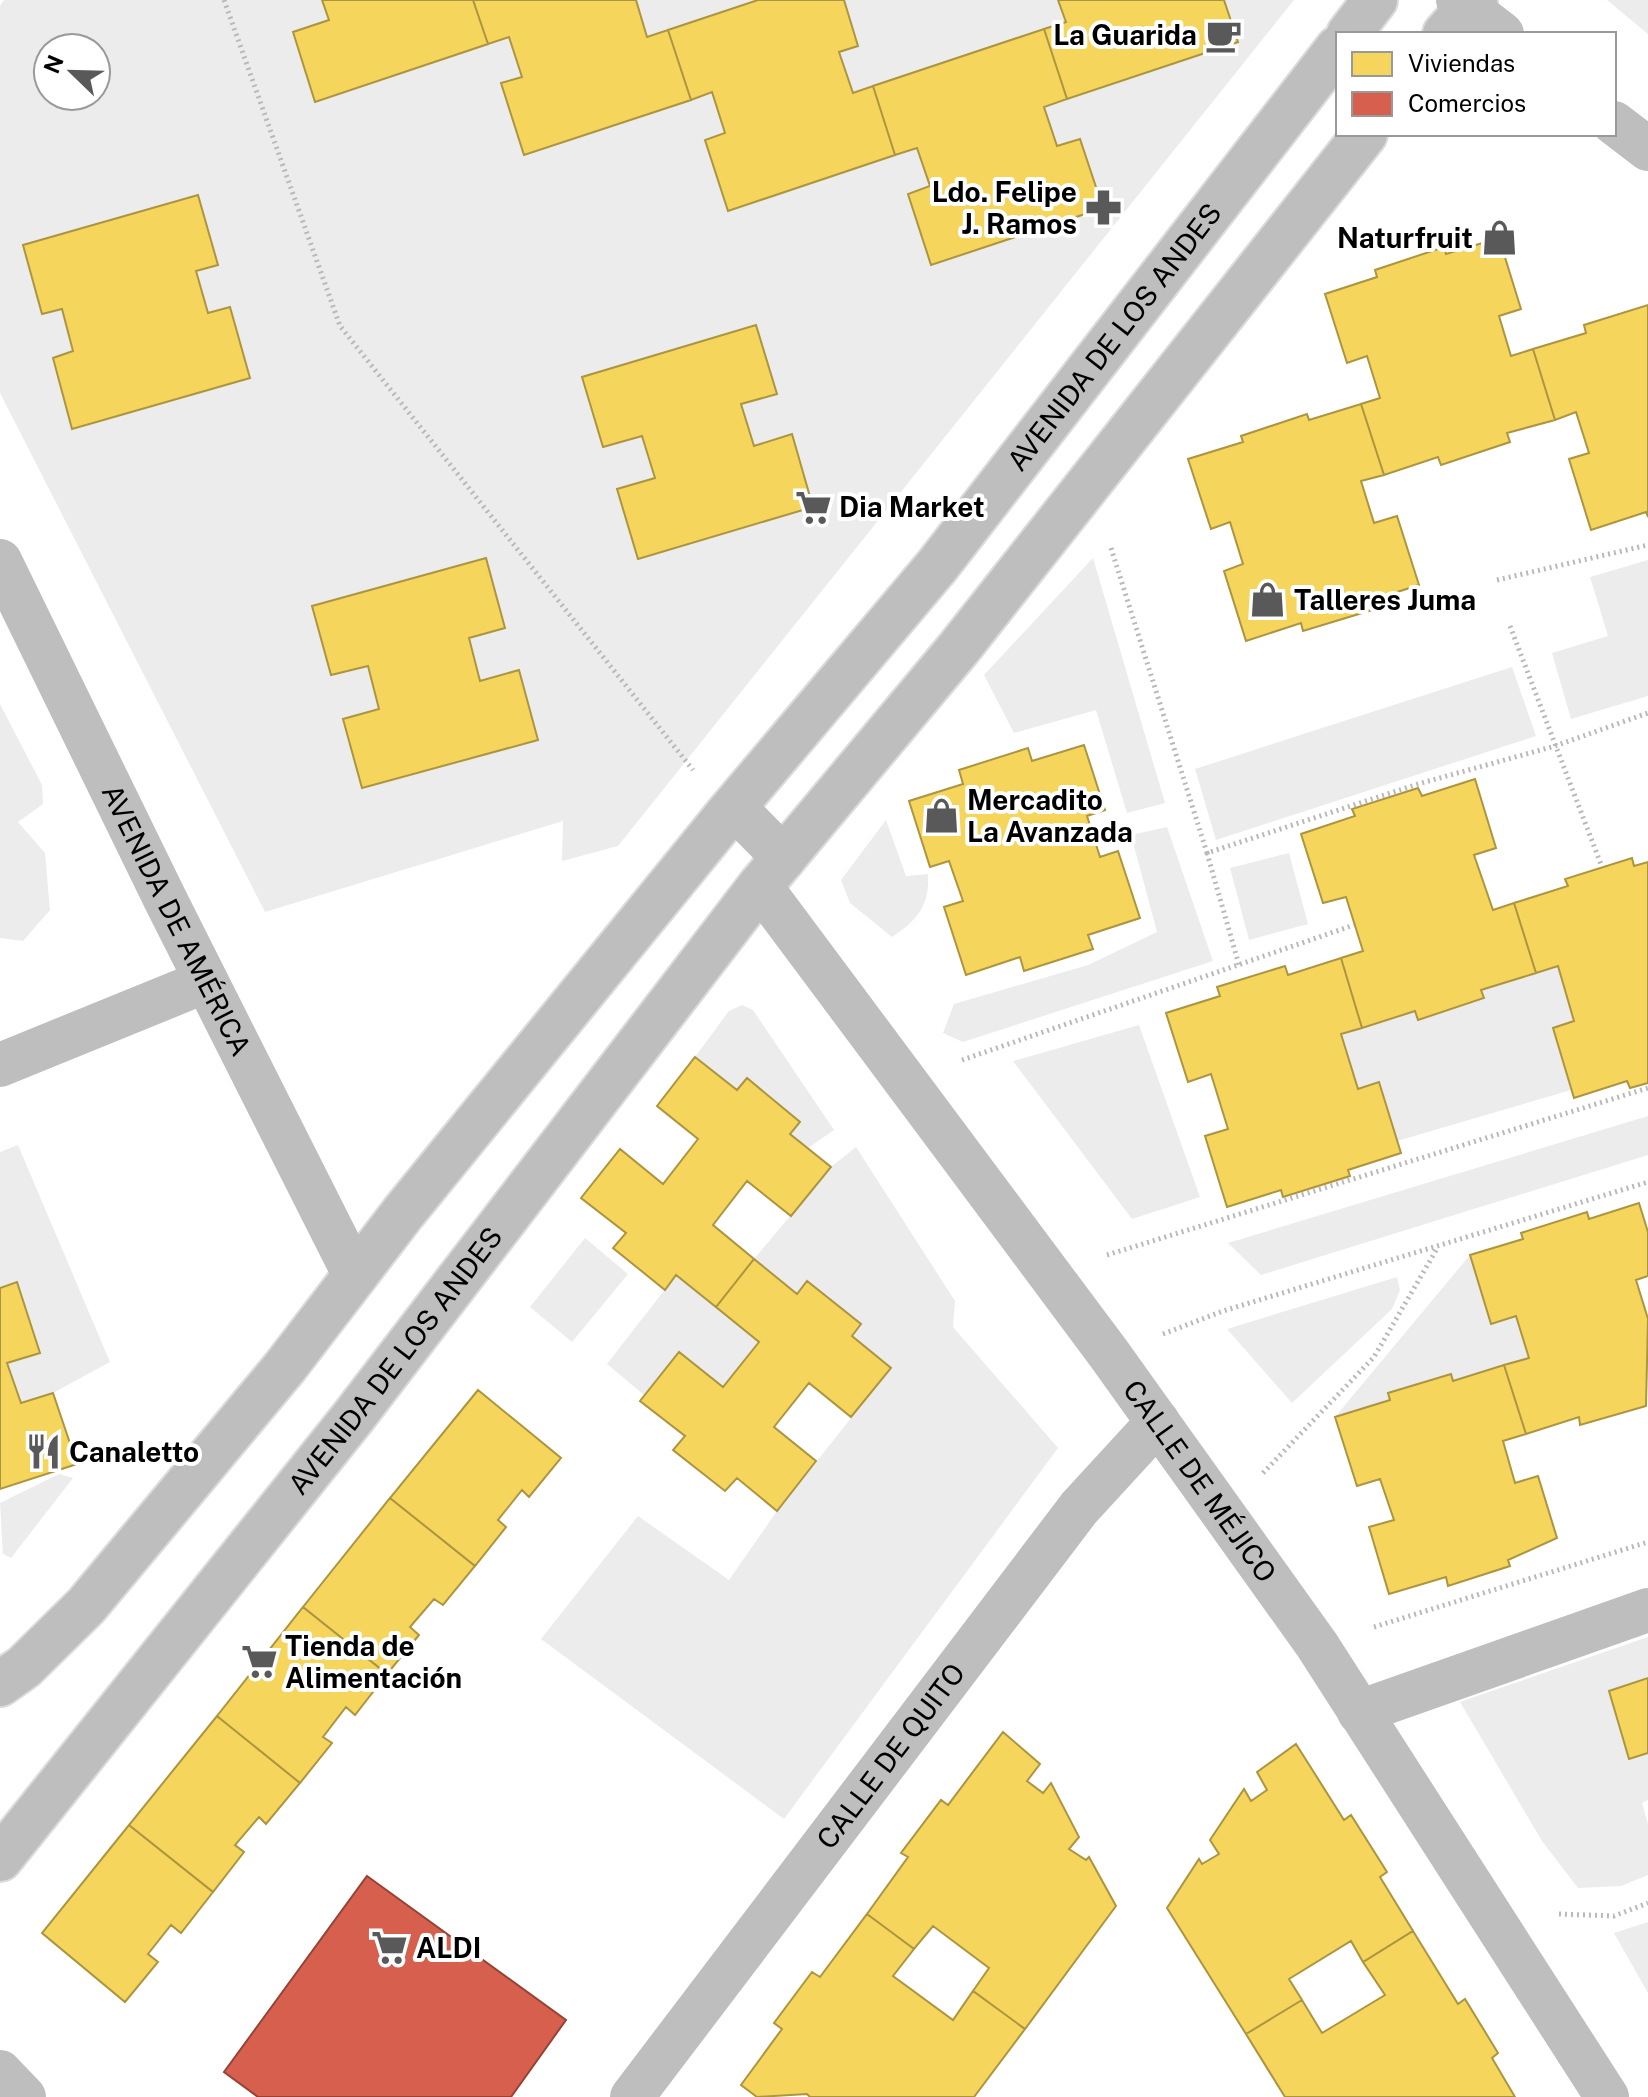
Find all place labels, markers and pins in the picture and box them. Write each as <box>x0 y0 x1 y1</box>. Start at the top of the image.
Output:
cafe icon: La Guarida <box>1204 16 1242 54</box>
place label: La Guarida <box>1053 18 1197 51</box>
place label: Ldo. Felipe J. Ramos <box>932 175 1077 240</box>
pharmacy icon: Ldo. Felipe J. Ramos <box>1084 189 1122 227</box>
shop icon: Naturfruit <box>1480 219 1518 257</box>
place label: Naturfruit <box>1337 221 1473 254</box>
supermarket icon: Dia Market <box>794 488 832 526</box>
place label: Dia Market <box>839 490 985 523</box>
shop icon: Talleres Juma <box>1249 581 1287 619</box>
place label: Talleres Juma <box>1294 583 1476 616</box>
place label: Mercadito La Avanzada <box>967 783 1133 848</box>
shop icon: Mercadito La Avanzada <box>922 797 960 835</box>
restaurant icon: Canaletto <box>24 1433 62 1471</box>
place label: Canaletto <box>69 1435 199 1468</box>
place label: Tienda de Alimentación <box>285 1629 462 1694</box>
supermarket icon: Tienda de Alimentación <box>240 1643 278 1681</box>
supermarket icon: ALDI <box>371 1929 409 1967</box>
place label: ALDI <box>416 1931 481 1964</box>

